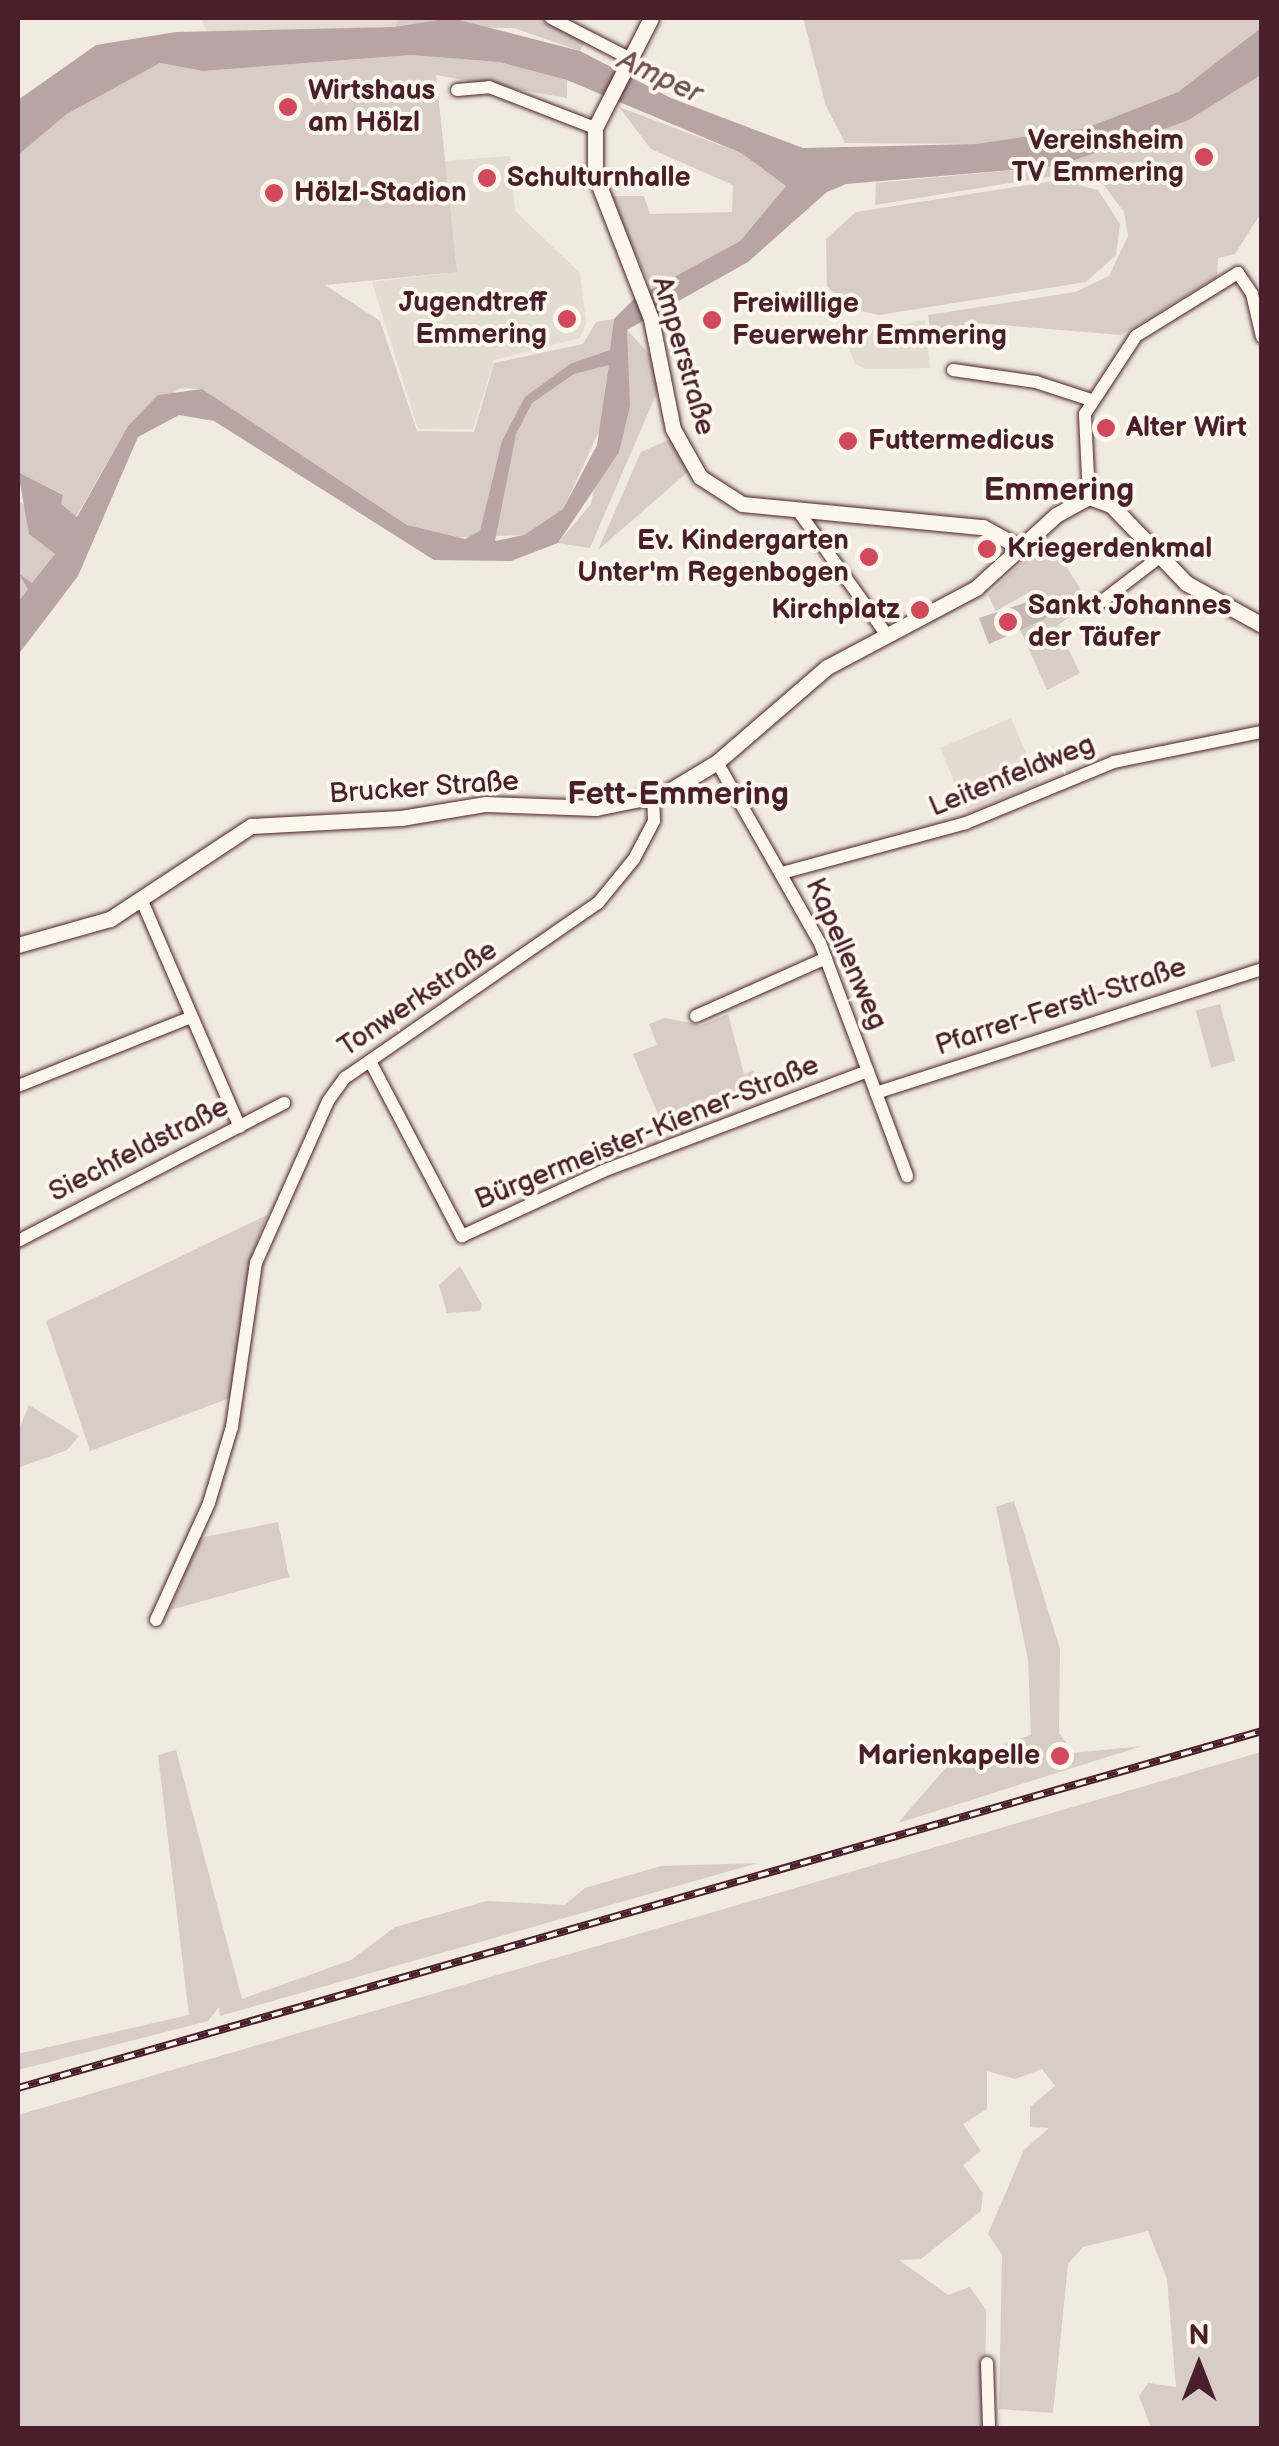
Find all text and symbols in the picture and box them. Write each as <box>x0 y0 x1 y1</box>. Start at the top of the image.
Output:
water label: Amper <box>612 42 708 112</box>
place label: Wirtshaus am Hölzl <box>308 74 435 140</box>
marker: Wirtshaus am Hölzl <box>277 96 299 118</box>
place label: Vereinsheim TV Emmering <box>1012 124 1184 190</box>
marker: Vereinsheim TV Emmering <box>1193 146 1215 168</box>
place label: Schulturnhalle <box>507 161 691 195</box>
marker: Schulturnhalle <box>476 167 498 189</box>
place label: Hölzl-Stadion <box>294 176 467 210</box>
marker: Hölzl-Stadion <box>263 182 285 204</box>
street label: Amperstraße <box>644 273 722 439</box>
place label: Jugendtreff Emmering <box>399 286 547 352</box>
place label: Freiwillige Feuerwehr Emmering <box>732 287 1007 353</box>
marker: Jugendtreff Emmering <box>556 308 578 330</box>
marker: Freiwillige Feuerwehr Emmering <box>701 309 723 331</box>
place label: Alter Wirt <box>1126 411 1247 445</box>
marker: Alter Wirt <box>1095 417 1117 439</box>
place label: Futtermedicus <box>868 424 1054 458</box>
marker: Futtermedicus <box>837 430 859 452</box>
district label: Emmering <box>984 472 1134 510</box>
place label: Ev. Kindergarten Unter'm Regenbogen <box>578 524 849 590</box>
place label: Kriegerdenkmal <box>1007 532 1212 566</box>
marker: Kriegerdenkmal <box>976 538 998 560</box>
marker: Ev. Kindergarten Unter'm Regenbogen <box>858 546 880 568</box>
place label: Sankt Johannes der Täufer <box>1028 589 1231 655</box>
place label: Kirchplatz <box>771 593 900 627</box>
marker: Kirchplatz <box>909 599 931 621</box>
marker: Sankt Johannes der Täufer <box>997 611 1019 633</box>
street label: Leitenfeldweg <box>924 728 1100 824</box>
street label: Brucker Straße <box>328 765 520 811</box>
district label: Fett-Emmering <box>567 776 789 814</box>
street label: Kapellenweg <box>798 873 894 1035</box>
street label: Tonwerkstraße <box>332 933 504 1065</box>
street label: Pfarrer-Ferstl-Straße <box>931 951 1191 1063</box>
street label: Bürgermeister-Kiener-Straße <box>470 1049 824 1217</box>
street label: Siechfeldstraße <box>44 1090 234 1210</box>
place label: Marienkapelle <box>858 1739 1040 1773</box>
marker: Marienkapelle <box>1049 1745 1071 1767</box>
north arrow <box>1149 2316 1249 2416</box>
text: N <box>1188 2319 1210 2352</box>

